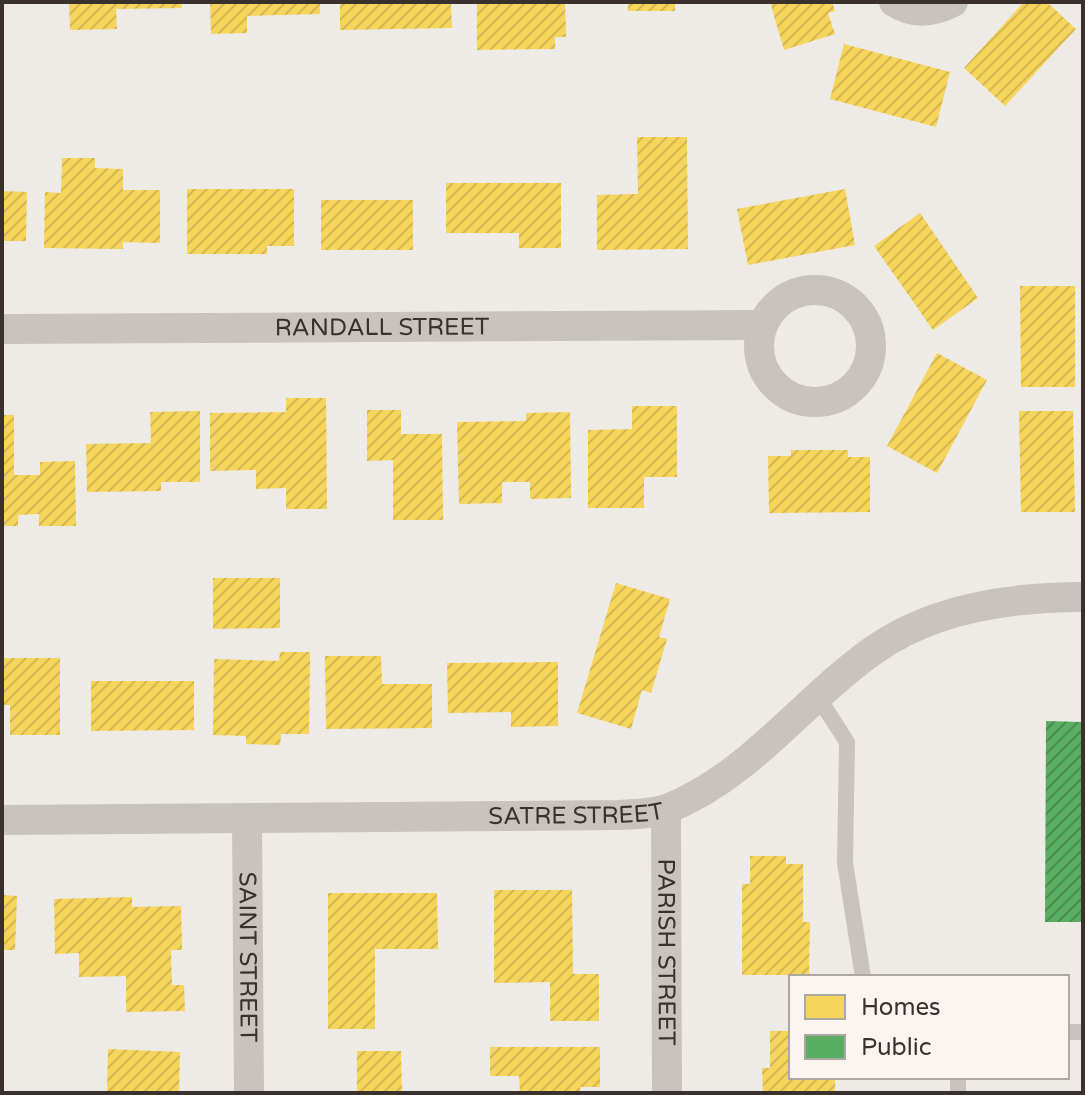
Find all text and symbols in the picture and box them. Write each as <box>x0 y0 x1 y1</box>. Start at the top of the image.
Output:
street label: RANDALL STREET <box>275 312 490 342</box>
street label: SATRE STREET <box>488 796 666 831</box>
street label: PARISH STREET <box>652 858 681 1046</box>
street label: SAINT STREET <box>233 872 263 1043</box>
legend <box>789 975 1069 1079</box>
text: Homes <box>861 993 941 1022</box>
text: Public <box>861 1033 931 1062</box>

